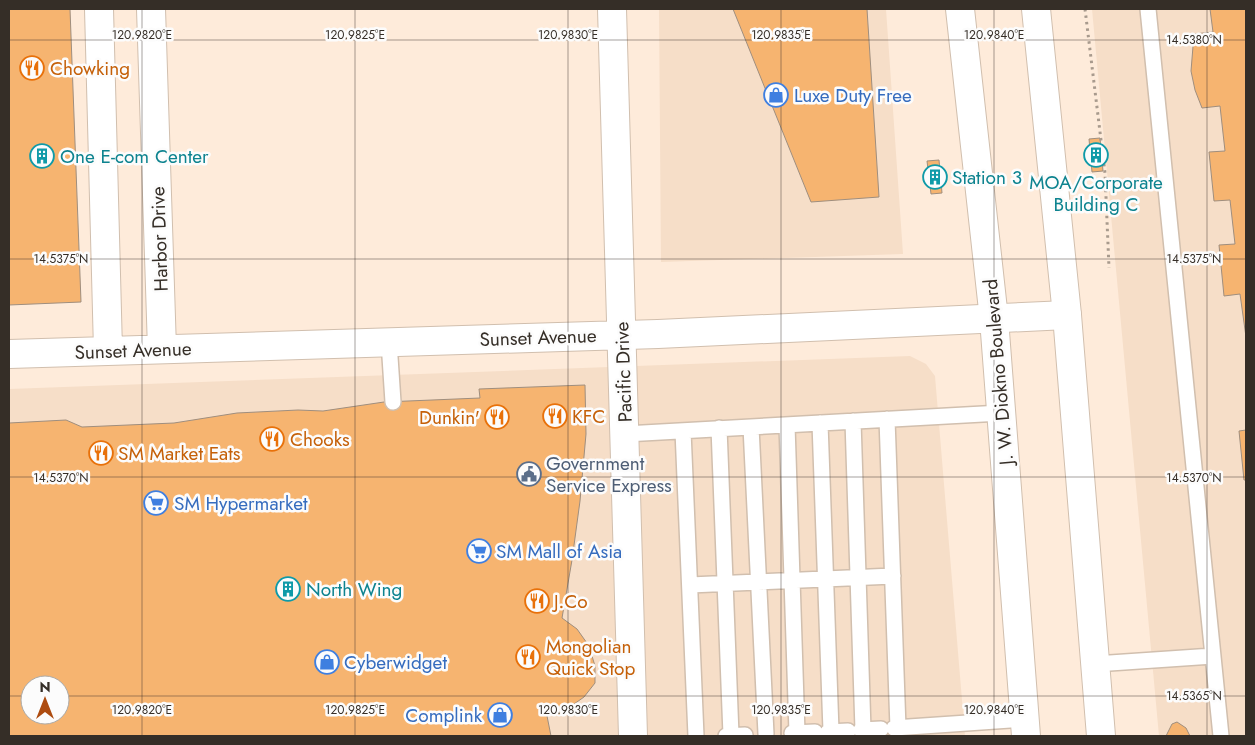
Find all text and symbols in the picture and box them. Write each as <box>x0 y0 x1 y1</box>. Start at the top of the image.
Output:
text: 120.9820°E <box>112 26 172 44</box>
text: 120.9825°E <box>325 26 385 44</box>
text: 120.9830°E <box>538 26 598 44</box>
text: 120.9835°E <box>751 26 811 44</box>
text: 120.9840°E <box>964 26 1024 44</box>
text: 14.5380°N <box>1166 31 1222 49</box>
restaurant icon: Chowking <box>19 55 45 81</box>
place label: Chowking <box>50 55 130 82</box>
shop icon: Luxe Duty Free <box>763 82 789 108</box>
place label: Luxe Duty Free <box>794 82 912 109</box>
building icon: MOA/Corporate Building C <box>1083 142 1109 168</box>
building icon: One E-com Center <box>29 143 55 169</box>
place label: One E-com Center <box>60 143 209 170</box>
building icon: Station 3 <box>922 164 948 190</box>
place label: Station 3 <box>952 164 1022 191</box>
place label: MOA/Corporate Building C <box>1029 169 1163 218</box>
street label: Harbor Drive <box>144 186 175 292</box>
text: 14.5375°N <box>34 250 88 268</box>
text: 14.5375°N <box>1167 250 1221 268</box>
street label: J. W. Diokno Boulevard <box>977 278 1020 469</box>
street label: Pacific Drive <box>608 321 639 423</box>
street label: Sunset Avenue <box>479 322 597 353</box>
street label: Sunset Avenue <box>74 335 192 366</box>
restaurant icon: KFC <box>542 403 568 429</box>
place label: KFC <box>572 403 605 430</box>
place label: Dunkin' <box>419 404 480 431</box>
restaurant icon: Dunkin' <box>484 404 510 430</box>
restaurant icon: Chooks <box>259 426 285 452</box>
place label: Chooks <box>290 426 350 453</box>
restaurant icon: SM Market Eats <box>88 440 114 466</box>
place label: SM Market Eats <box>118 440 241 467</box>
place label: Government Service Express <box>546 450 672 499</box>
public building icon: Government Service Express <box>516 461 542 487</box>
text: 14.5370°N <box>33 469 89 487</box>
text: 14.5370°N <box>1166 469 1222 487</box>
supermarket icon: SM Hypermarket <box>143 490 169 516</box>
place label: SM Hypermarket <box>174 490 308 517</box>
supermarket icon: SM Mall of Asia <box>466 538 492 564</box>
place label: SM Mall of Asia <box>496 538 622 565</box>
building icon: North Wing <box>275 576 301 602</box>
place label: North Wing <box>306 576 402 603</box>
restaurant icon: J.Co <box>524 588 550 614</box>
place label: J.Co <box>551 588 588 615</box>
place label: Mongolian Quick Stop <box>546 633 635 682</box>
restaurant icon: Mongolian Quick Stop <box>515 644 541 670</box>
shop icon: Cyberwidget <box>314 649 340 675</box>
place label: Cyberwidget <box>344 649 447 676</box>
north arrow <box>20 675 70 725</box>
text: N <box>39 677 51 697</box>
text: 14.5365°N <box>1166 687 1222 705</box>
text: 120.9820°E <box>112 701 172 719</box>
text: 120.9825°E <box>325 701 385 719</box>
text: 120.9830°E <box>538 701 598 719</box>
text: 120.9835°E <box>751 701 811 719</box>
text: 120.9840°E <box>964 701 1024 719</box>
place label: Complink <box>405 702 483 729</box>
shop icon: Complink <box>487 702 513 728</box>

